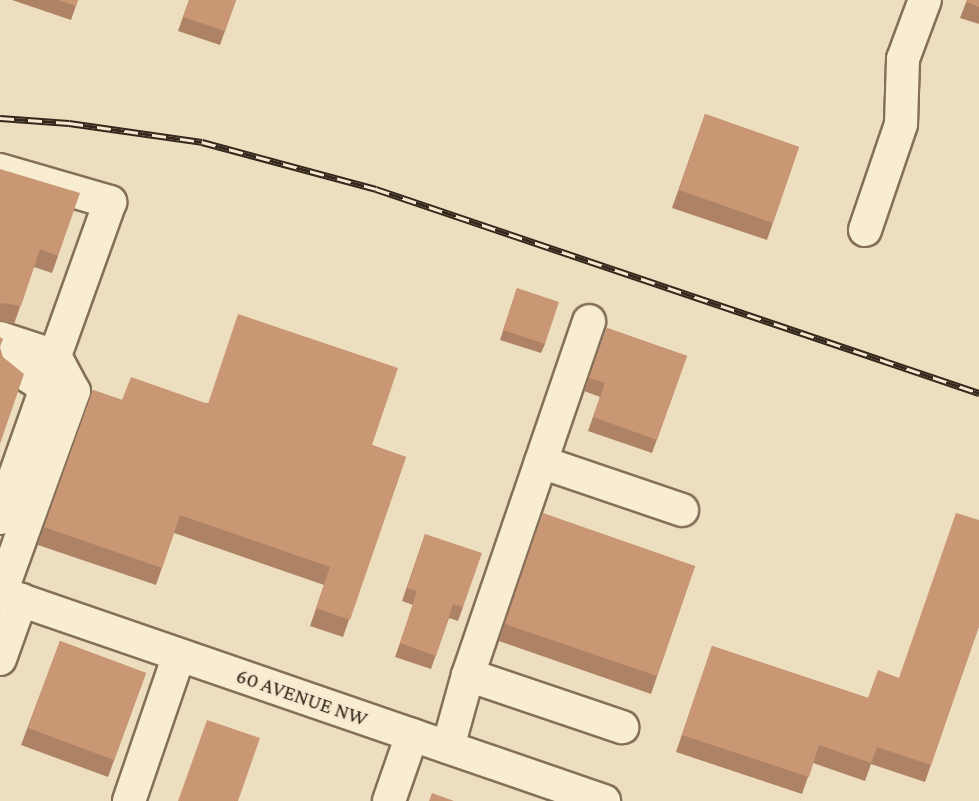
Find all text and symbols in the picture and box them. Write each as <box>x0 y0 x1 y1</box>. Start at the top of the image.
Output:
street label: 60 AVENUE NW <box>233 663 371 731</box>

